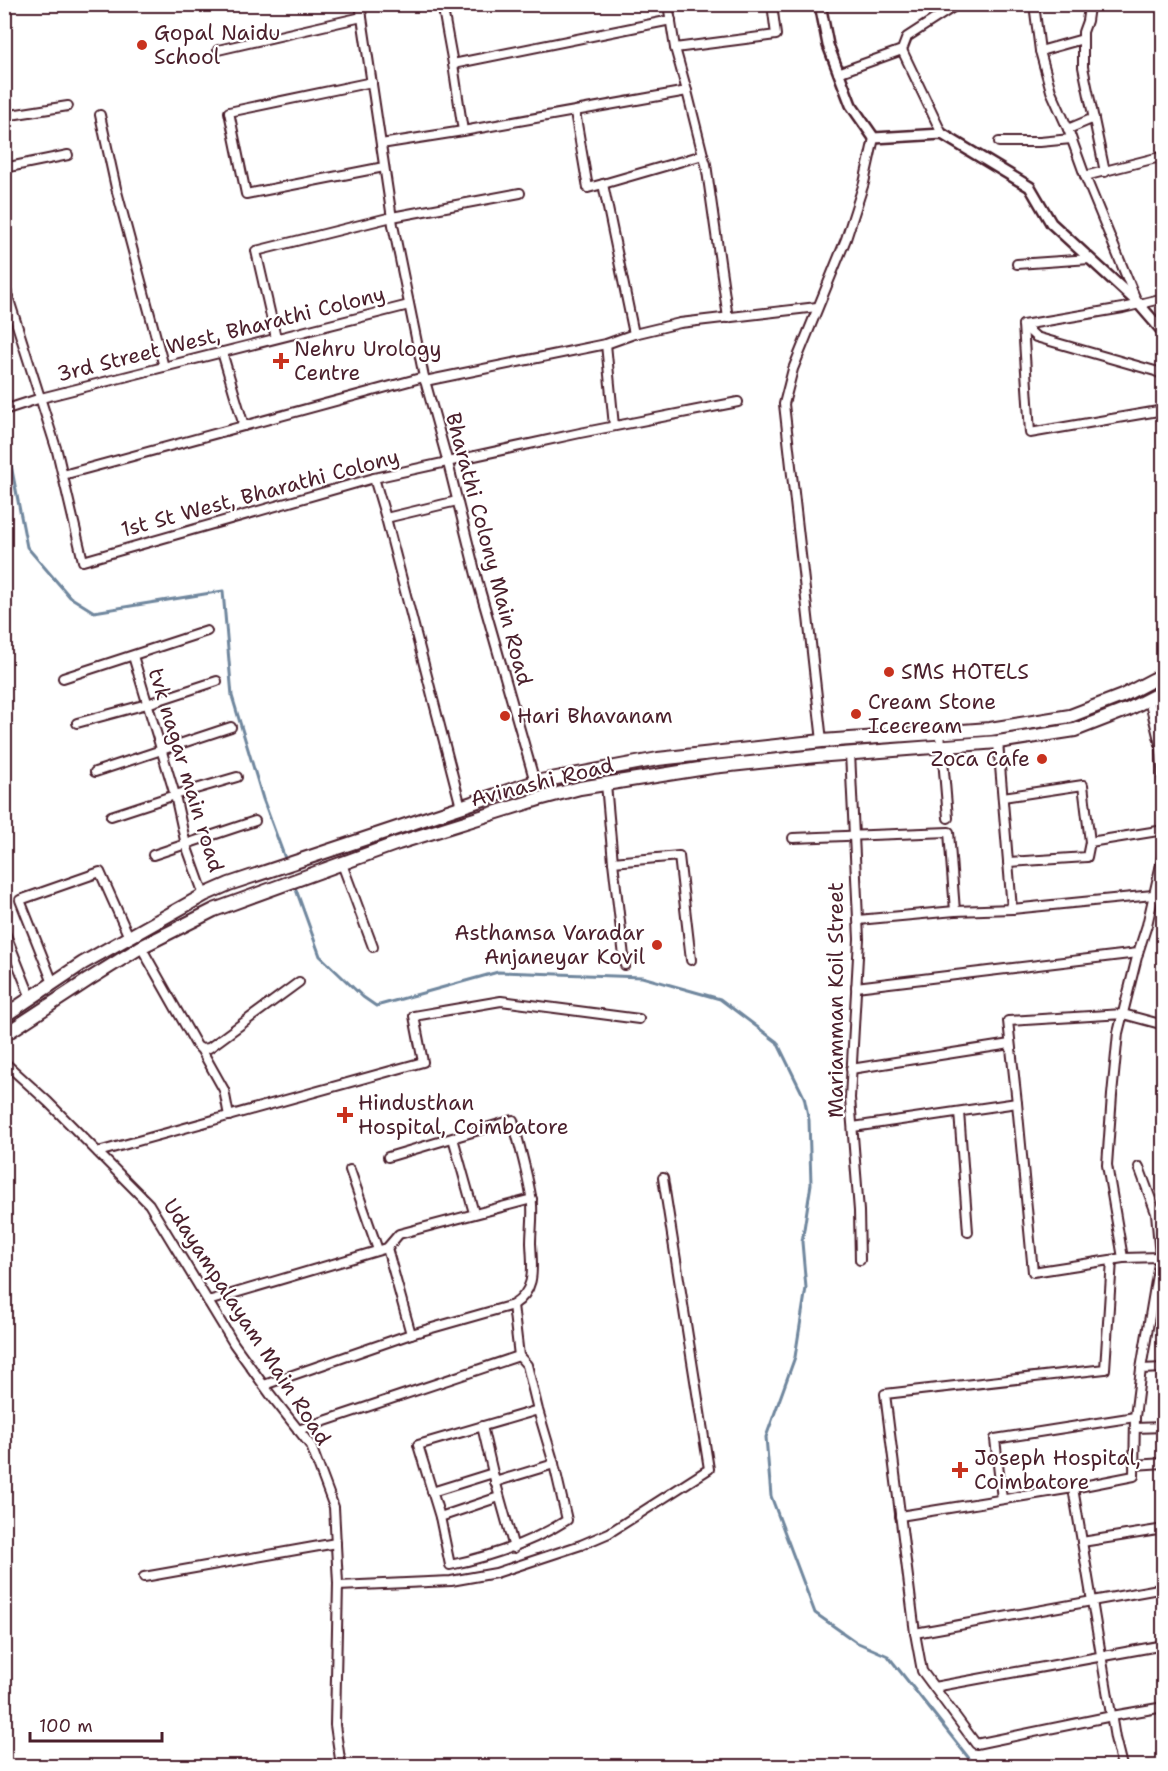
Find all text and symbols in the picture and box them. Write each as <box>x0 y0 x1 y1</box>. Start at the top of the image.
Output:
place label: Gopal Naidu School <box>154 19 281 71</box>
marker: Gopal Naidu School <box>135 38 149 52</box>
street label: 3rd Street West, Bharathi Colony <box>54 280 388 388</box>
place label: Nehru Urology Centre <box>294 335 442 387</box>
marker: Nehru Urology Centre <box>272 352 290 370</box>
street label: Bharathi Colony Main Road <box>439 410 539 688</box>
street label: 1st St West, Bharathi Colony <box>118 442 402 544</box>
place label: SMS HOTELS <box>901 658 1029 686</box>
street label: tvk nagar main road <box>142 665 230 875</box>
marker: SMS HOTELS <box>882 665 896 679</box>
place label: Cream Stone Icecream <box>868 688 996 740</box>
place label: Hari Bhavanam <box>517 702 672 730</box>
marker: Cream Stone Icecream <box>849 707 863 721</box>
marker: Hari Bhavanam <box>498 709 512 723</box>
place label: Zoca Cafe <box>931 745 1030 773</box>
street label: Avinashi Road <box>468 751 616 813</box>
marker: Zoca Cafe <box>1035 752 1049 766</box>
street label: Mariamman Koil Street <box>822 882 850 1118</box>
place label: Asthamsa Varadar Anjaneyar Kovil <box>454 919 646 971</box>
marker: Asthamsa Varadar Anjaneyar Kovil <box>650 938 664 952</box>
place label: Hindusthan Hospital, Coimbatore <box>358 1089 569 1141</box>
marker: Hindusthan Hospital, Coimbatore <box>336 1106 354 1124</box>
street label: Udayampalayam Main Road <box>157 1193 337 1451</box>
place label: Joseph Hospital, Coimbatore <box>974 1444 1141 1496</box>
marker: Joseph Hospital, Coimbatore <box>951 1461 969 1479</box>
scale bar <box>30 1705 162 1743</box>
text: 100 m <box>39 1714 93 1738</box>

